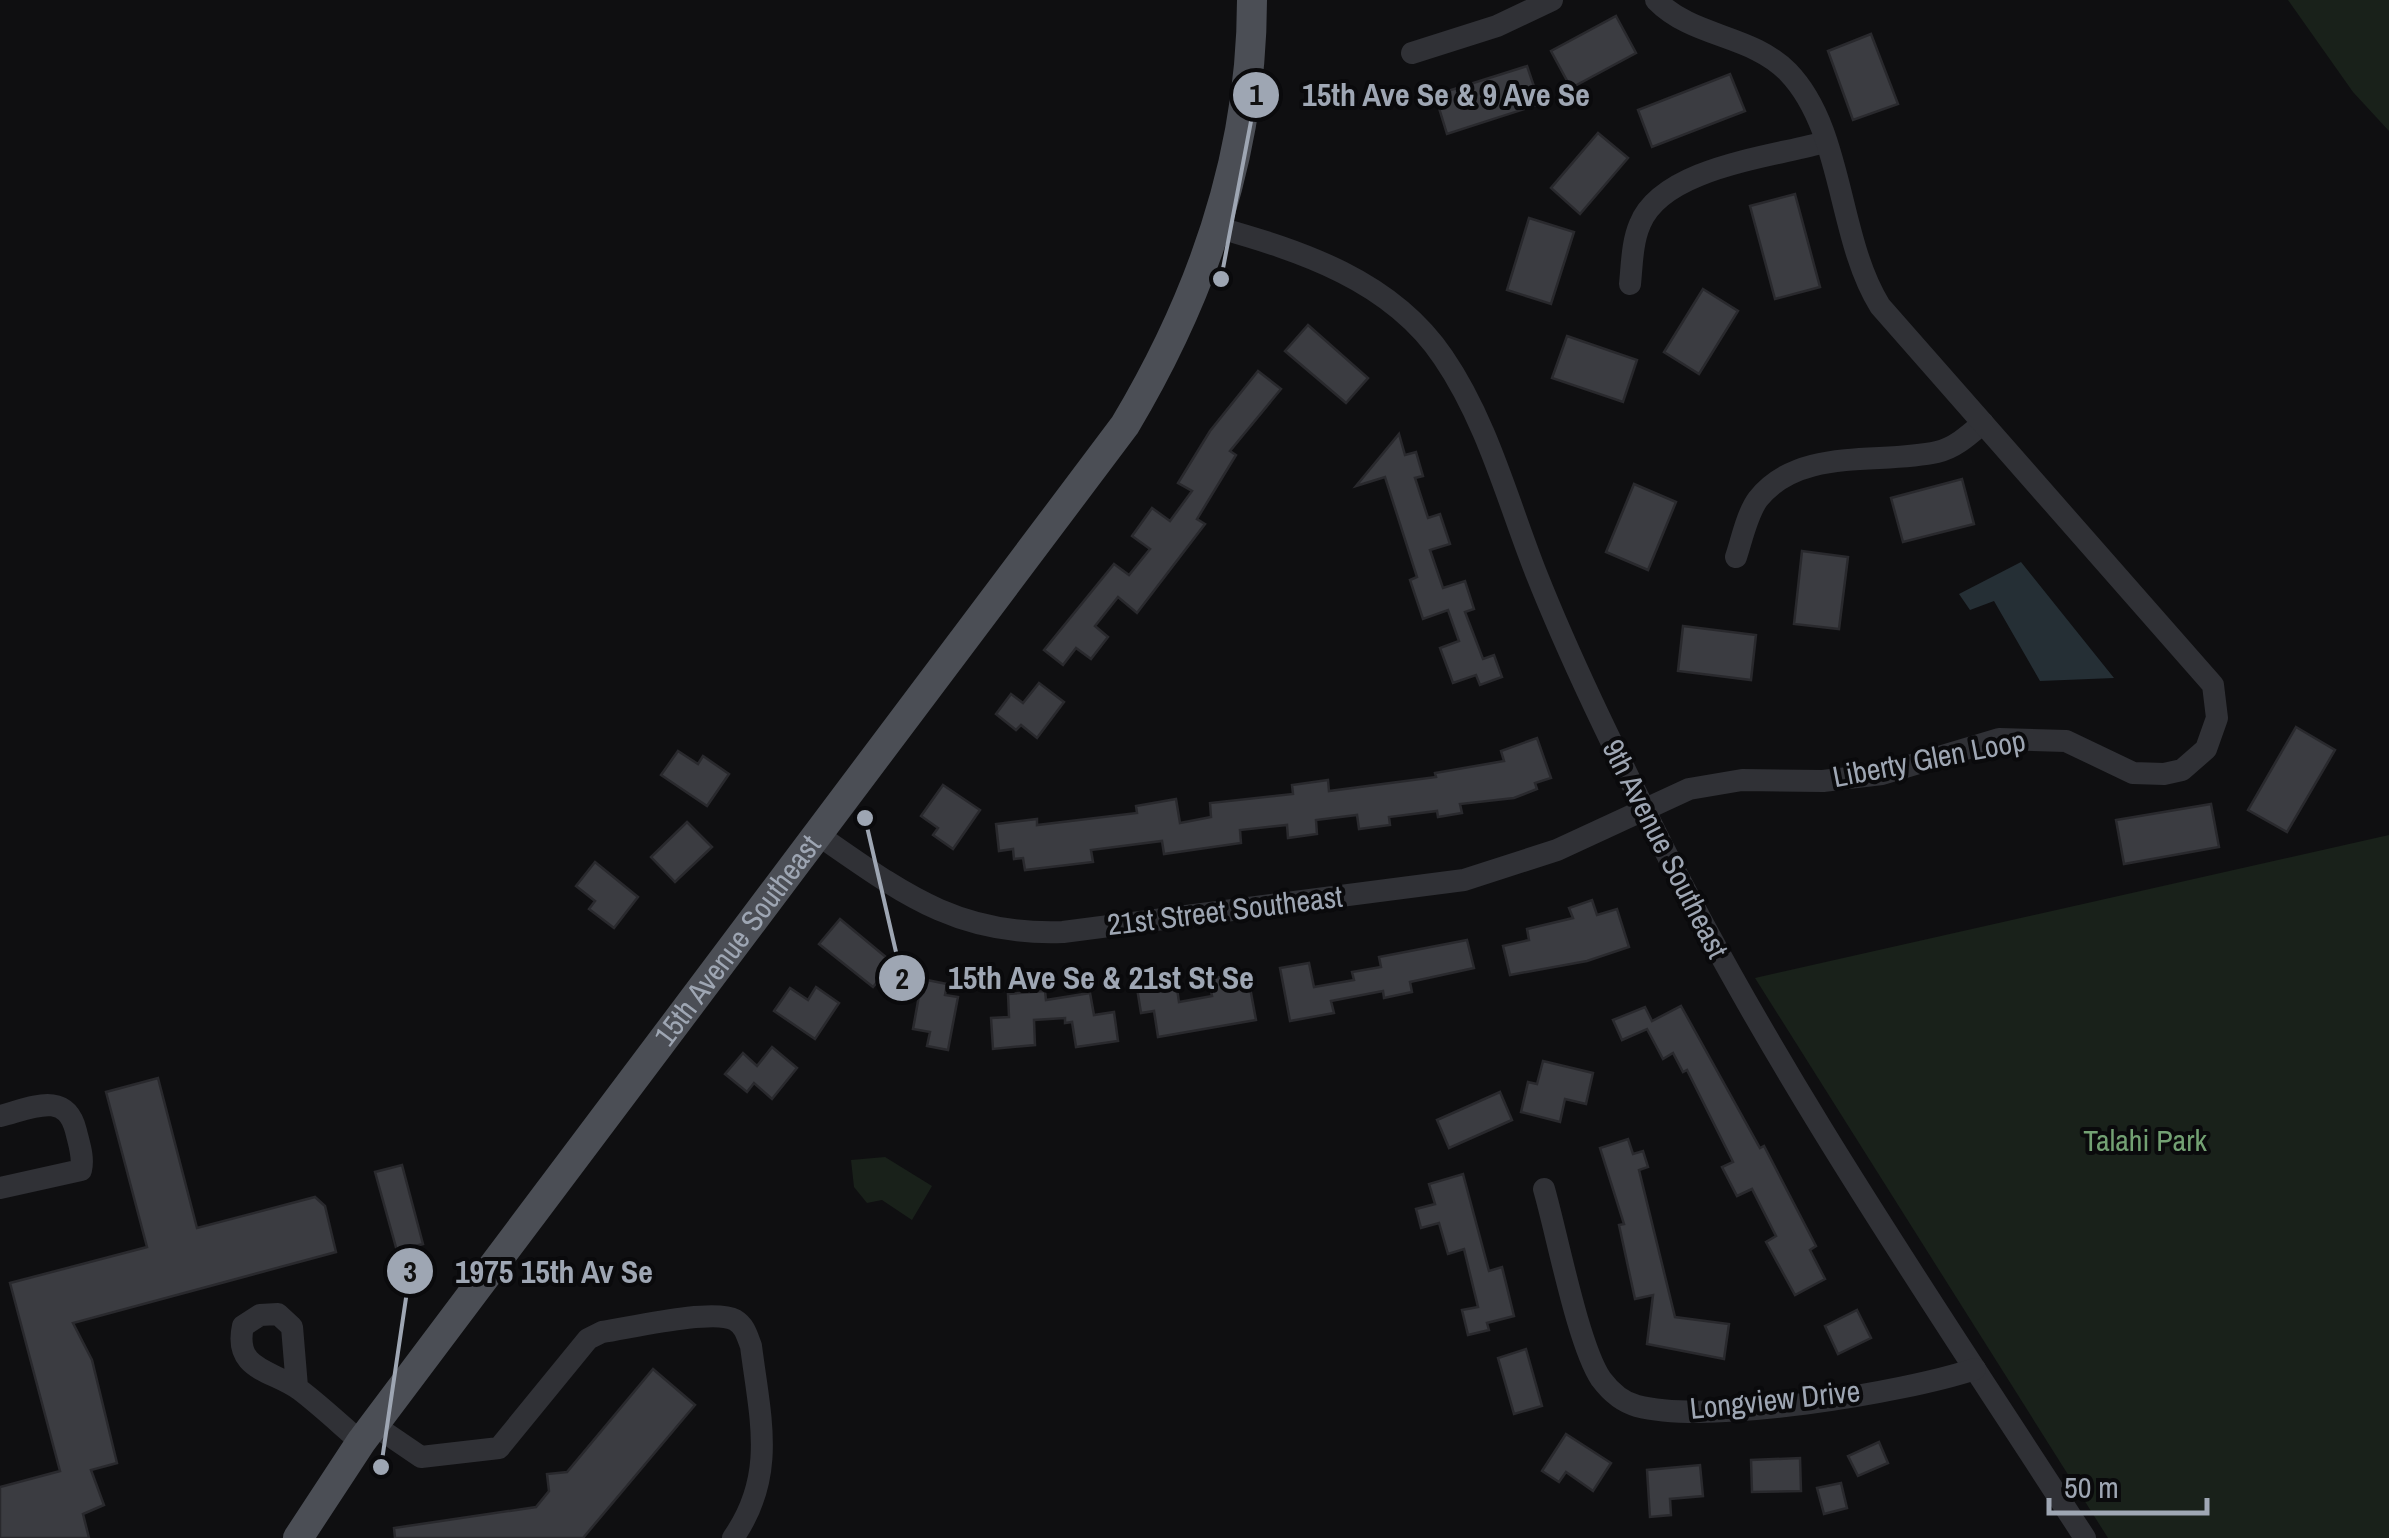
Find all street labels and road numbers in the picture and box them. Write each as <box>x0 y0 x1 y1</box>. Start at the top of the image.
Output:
street label: Liberty Glen Loop <box>1829 720 2029 796</box>
street label: 9th Avenue Southeast <box>1594 732 1738 965</box>
street label: 15th Avenue Southeast <box>645 826 829 1054</box>
street label: 21st Street Southeast <box>1105 876 1345 944</box>
street label: Longview Drive <box>1688 1370 1862 1428</box>

